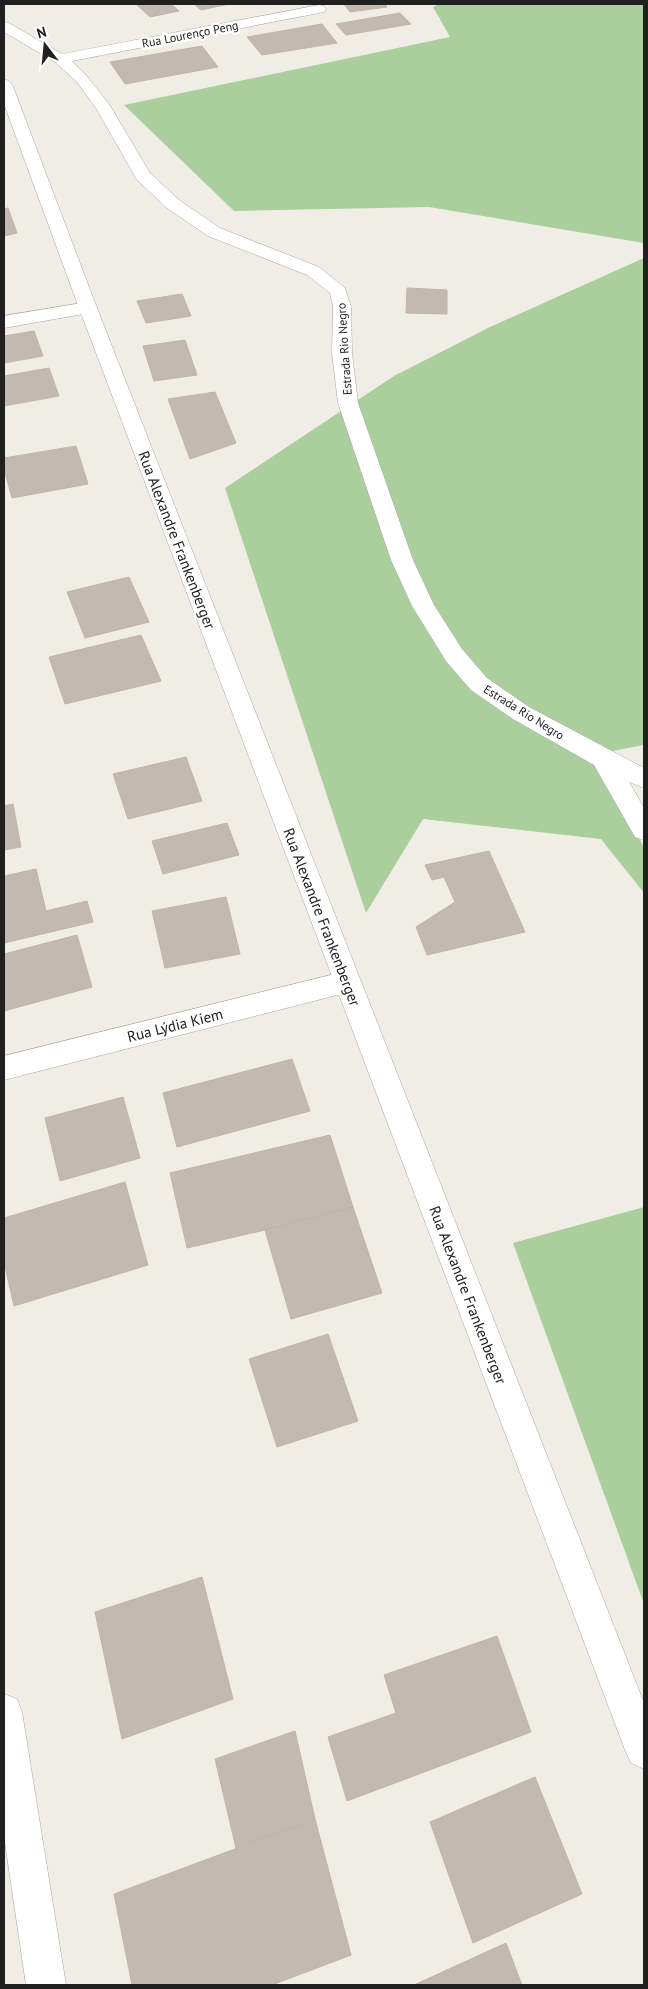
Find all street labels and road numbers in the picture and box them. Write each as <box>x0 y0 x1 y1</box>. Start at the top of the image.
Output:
street label: Rua Lourenço Peng <box>140 17 240 51</box>
street label: Estrada Rio Negro <box>333 302 355 396</box>
street label: Rua Alexandre Frankenberger <box>134 448 220 632</box>
street label: Estrada Rio Negro <box>481 681 567 743</box>
street label: Rua Alexandre Frankenberger <box>279 825 365 1009</box>
street label: Rua Lýdia Kiem <box>125 1004 225 1046</box>
street label: Rua Alexandre Frankenberger <box>425 1203 511 1387</box>

